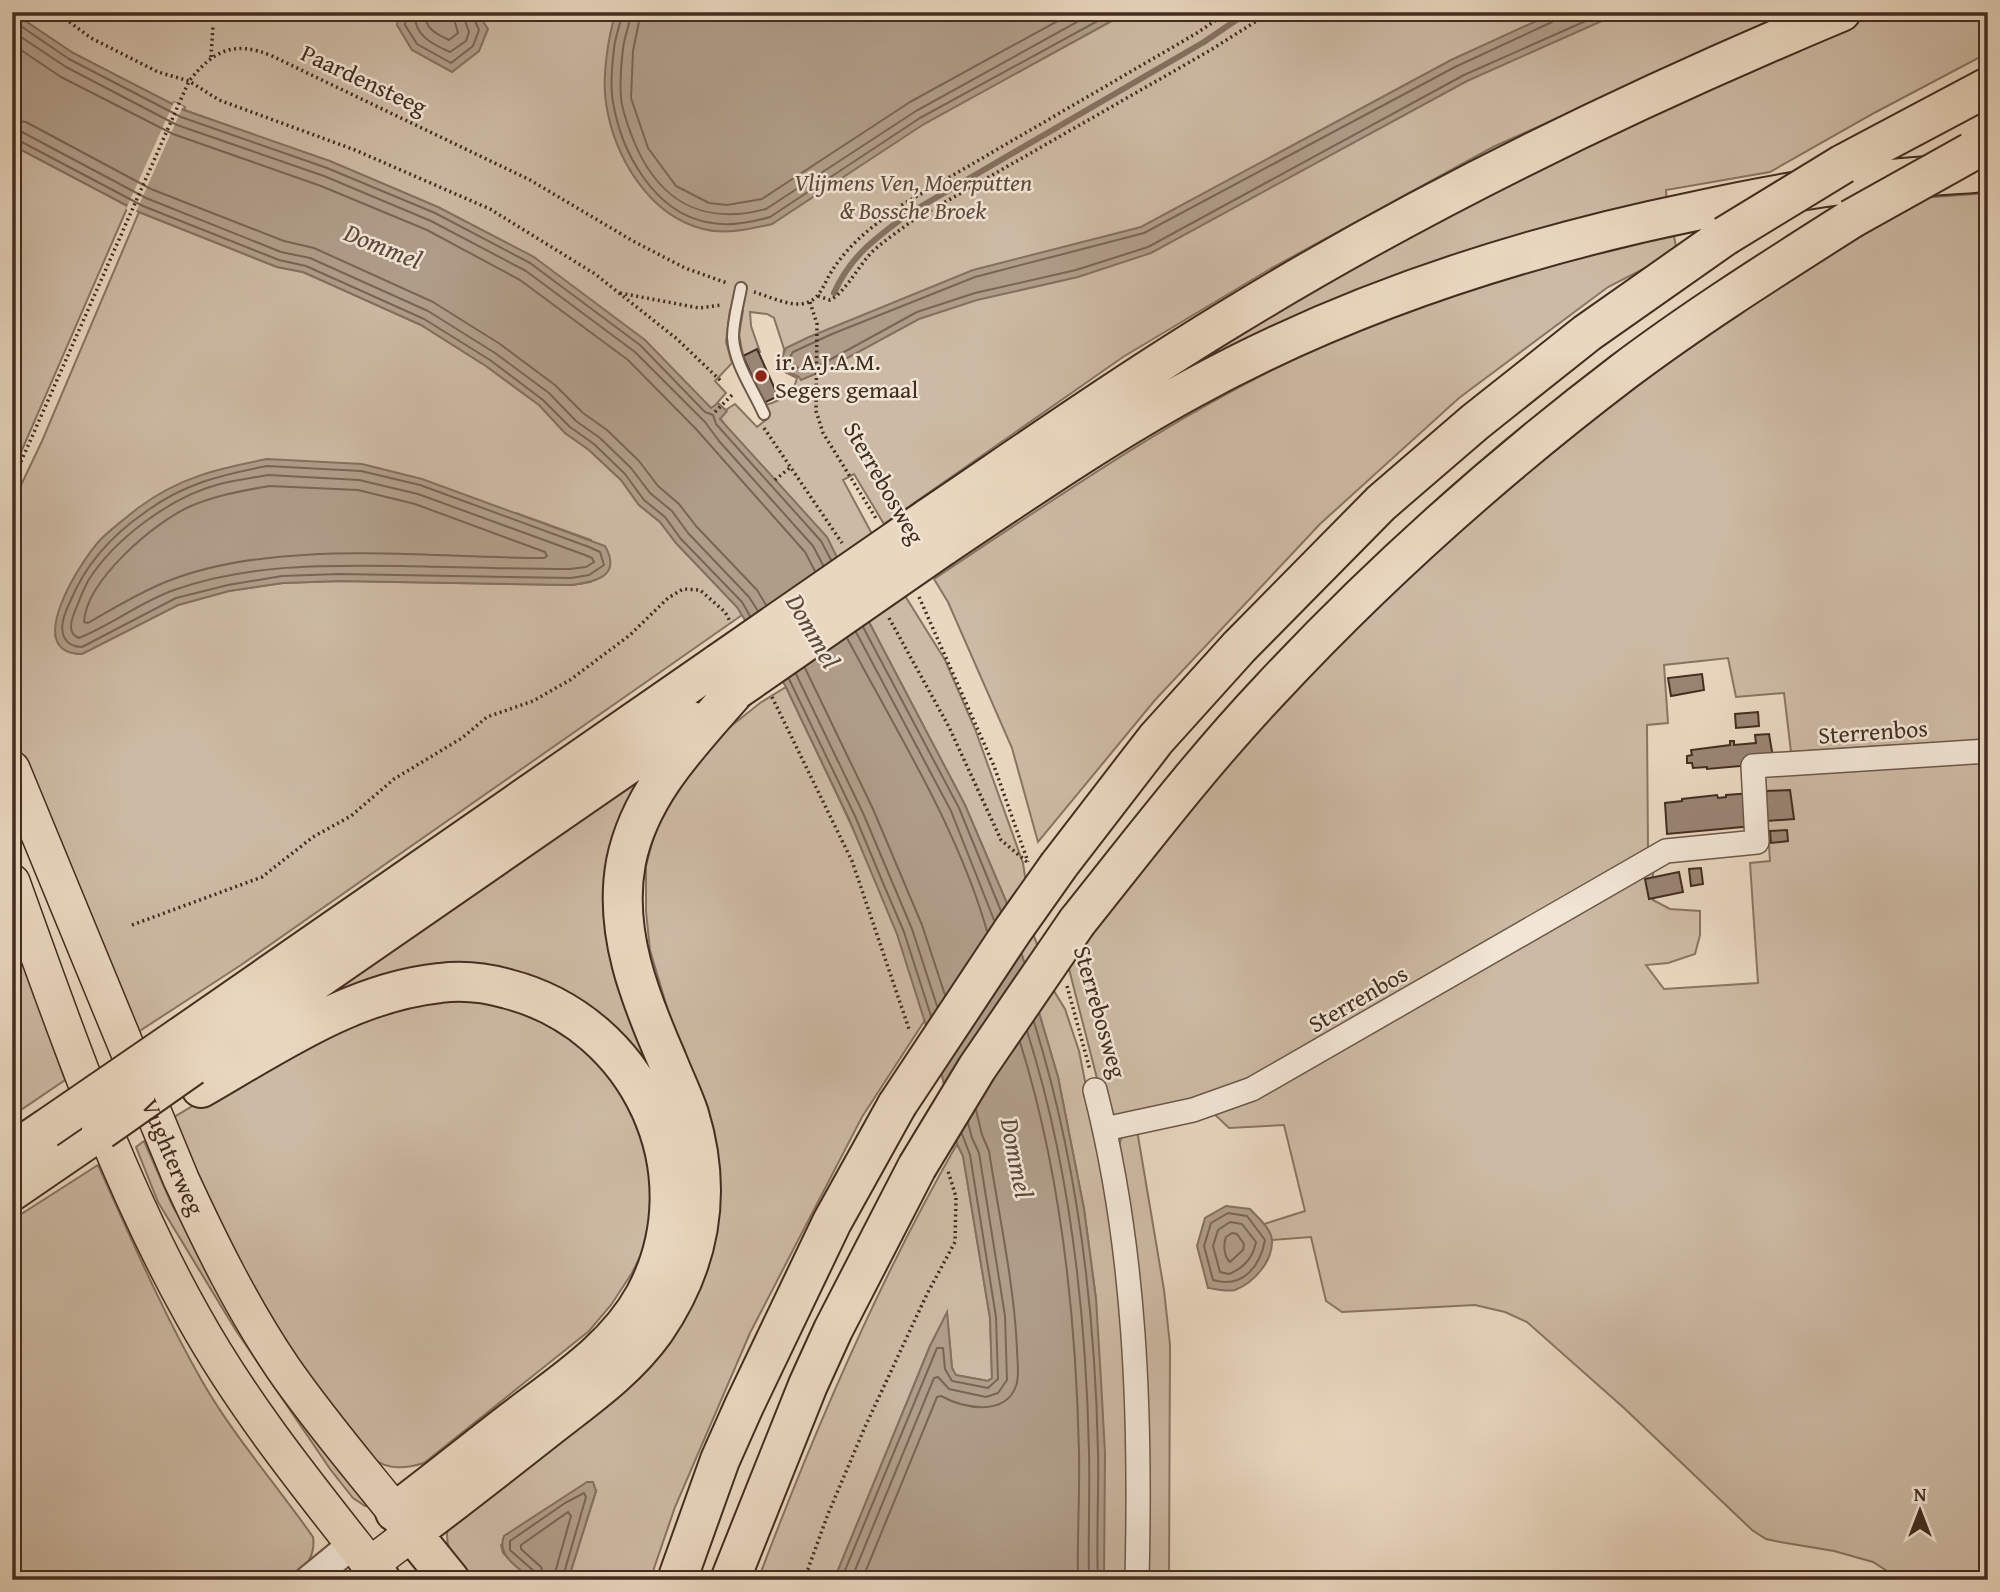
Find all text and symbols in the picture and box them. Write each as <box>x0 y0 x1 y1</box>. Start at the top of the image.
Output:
street label: Paardensteeg <box>296 35 433 124</box>
park label: Vlijmens Ven, Moerputten & Bossche Broek <box>794 165 1032 228</box>
water label: Dommel <box>337 212 428 279</box>
place label: ir. A.J.A.M. Segers gemaal <box>775 344 918 407</box>
marker: ir. A.J.A.M. Segers gemaal <box>753 368 769 384</box>
street label: Sterrebosweg <box>835 415 934 550</box>
water label: Dommel <box>776 585 851 676</box>
street label: Sterrenbos <box>1817 710 1929 753</box>
street label: Sterrebosweg <box>1065 942 1136 1082</box>
street label: Sterrenbos <box>1301 956 1414 1041</box>
street label: Vughterweg <box>133 1093 214 1221</box>
water label: Dommel <box>990 1114 1044 1201</box>
north arrow <box>1884 1476 1954 1546</box>
text: N <box>1914 1480 1927 1508</box>

